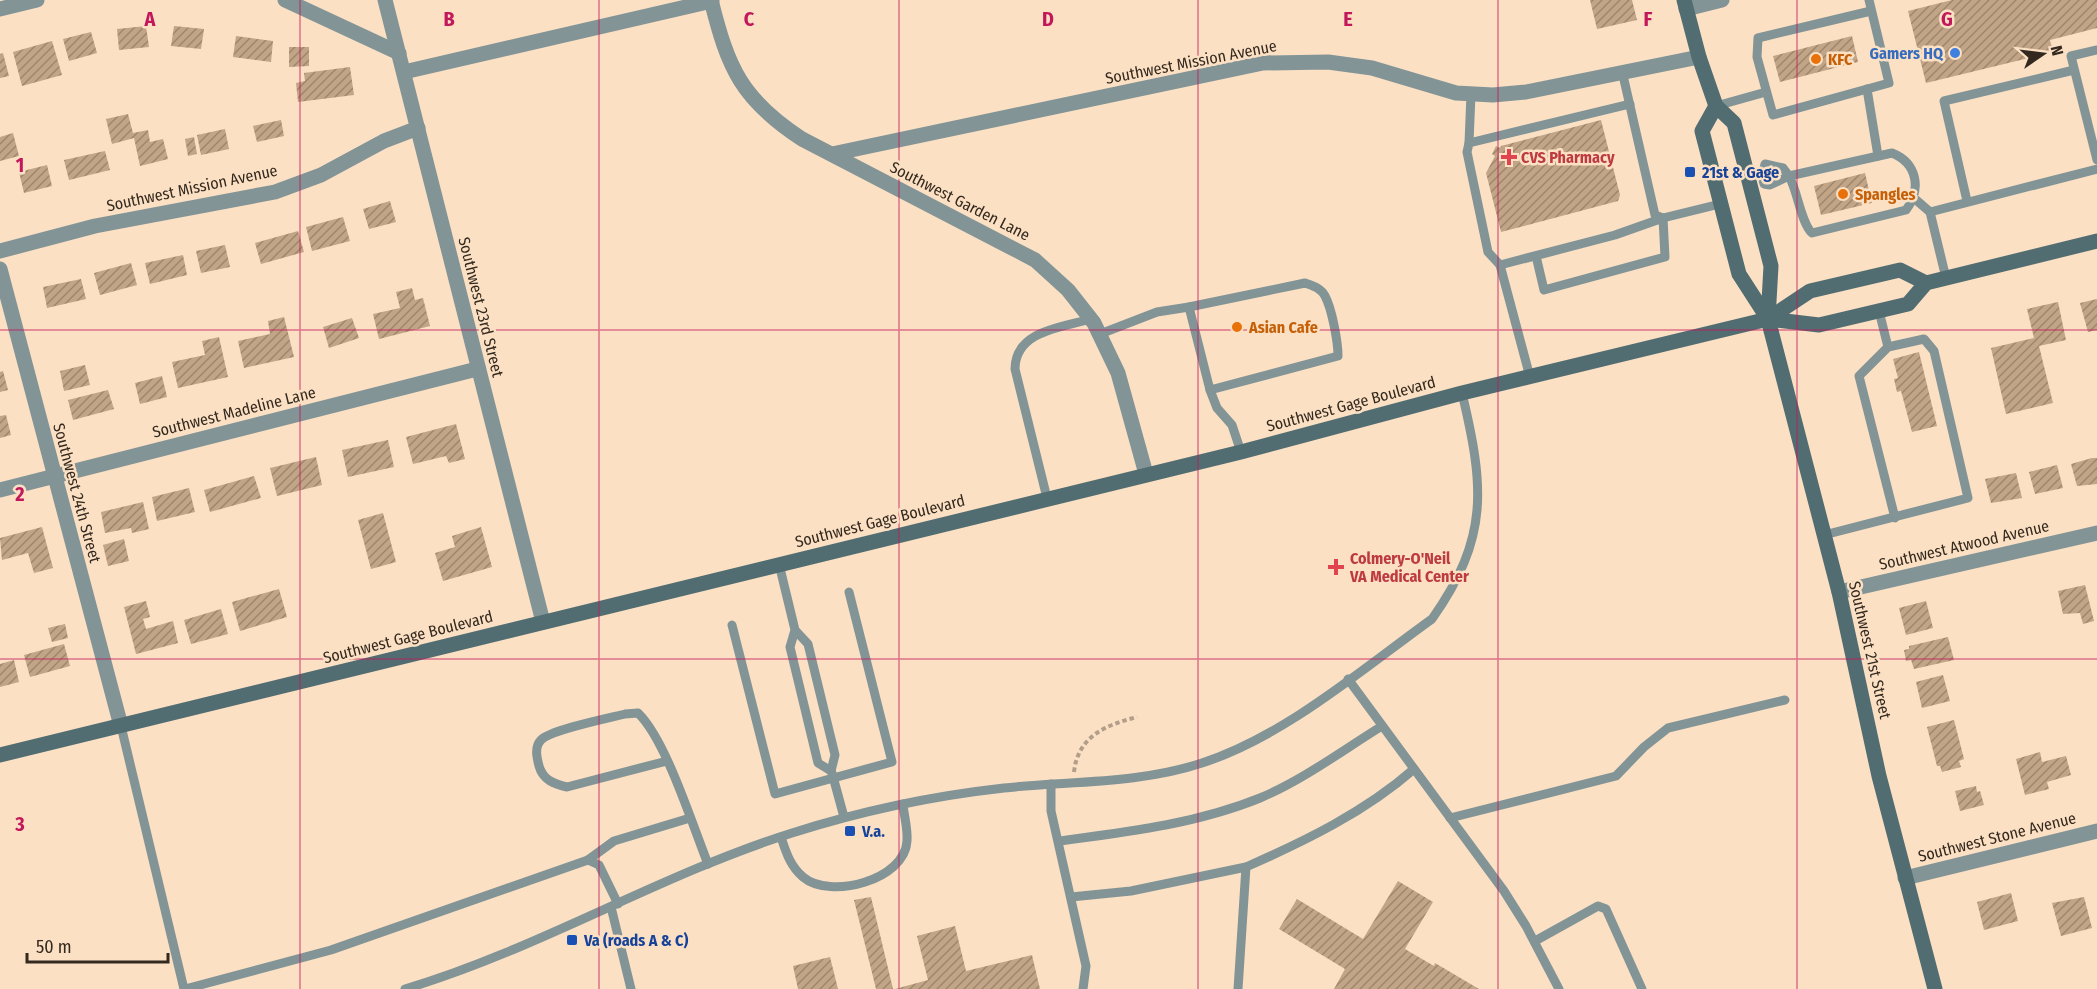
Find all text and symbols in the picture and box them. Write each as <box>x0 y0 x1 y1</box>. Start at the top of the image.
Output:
text: A <box>144 7 157 31</box>
text: B <box>443 7 455 31</box>
text: C <box>744 7 755 31</box>
text: D <box>1042 7 1054 31</box>
text: E <box>1343 7 1353 31</box>
text: F <box>1644 7 1653 31</box>
text: G <box>1941 7 1953 31</box>
north arrow <box>2013 24 2073 84</box>
street label: Southwest Mission Avenue <box>1104 36 1278 88</box>
place label: Gamers HQ <box>1870 44 1944 63</box>
text: N <box>2047 44 2067 57</box>
marker: Gamers HQ <box>1948 46 1962 60</box>
place label: KFC <box>1828 50 1853 69</box>
marker: KFC <box>1809 52 1823 66</box>
place label: CVS Pharmacy <box>1521 148 1615 167</box>
marker: CVS Pharmacy <box>1502 150 1516 164</box>
text: 1 <box>16 153 24 177</box>
street label: Southwest Garden Lane <box>887 157 1033 245</box>
street label: Southwest Mission Avenue <box>105 161 279 215</box>
place label: 21st & Gage <box>1701 163 1779 182</box>
marker: 21st & Gage <box>1683 165 1697 179</box>
place label: Spangles <box>1855 185 1916 204</box>
marker: Spangles <box>1836 187 1850 201</box>
street label: Southwest 23rd Street <box>454 235 508 380</box>
place label: Asian Cafe <box>1248 318 1318 337</box>
marker: Asian Cafe <box>1230 320 1244 334</box>
street label: Southwest Gage Boulevard <box>1264 372 1438 436</box>
street label: Southwest Madeline Lane <box>150 382 318 442</box>
street label: Southwest 24th Street <box>49 421 105 566</box>
text: 2 <box>14 482 25 506</box>
street label: Southwest Gage Boulevard <box>793 491 967 551</box>
street label: Southwest Atwood Avenue <box>1877 516 2051 574</box>
place label: Colmery-O'Neil VA Medical Center <box>1349 549 1469 586</box>
marker: Colmery-O'Neil VA Medical Center <box>1327 558 1345 576</box>
street label: Southwest 21st Street <box>1845 579 1895 721</box>
street label: Southwest Gage Boulevard <box>321 607 495 667</box>
street label: Southwest Stone Avenue <box>1916 808 2078 866</box>
text: 3 <box>14 812 25 836</box>
place label: V.a. <box>861 822 885 841</box>
marker: V.a. <box>843 824 857 838</box>
scale bar <box>27 926 168 964</box>
place label: Va (roads A & C) <box>583 931 688 950</box>
marker: Va (roads A & C) <box>565 933 579 947</box>
text: 50 m <box>36 936 72 958</box>

